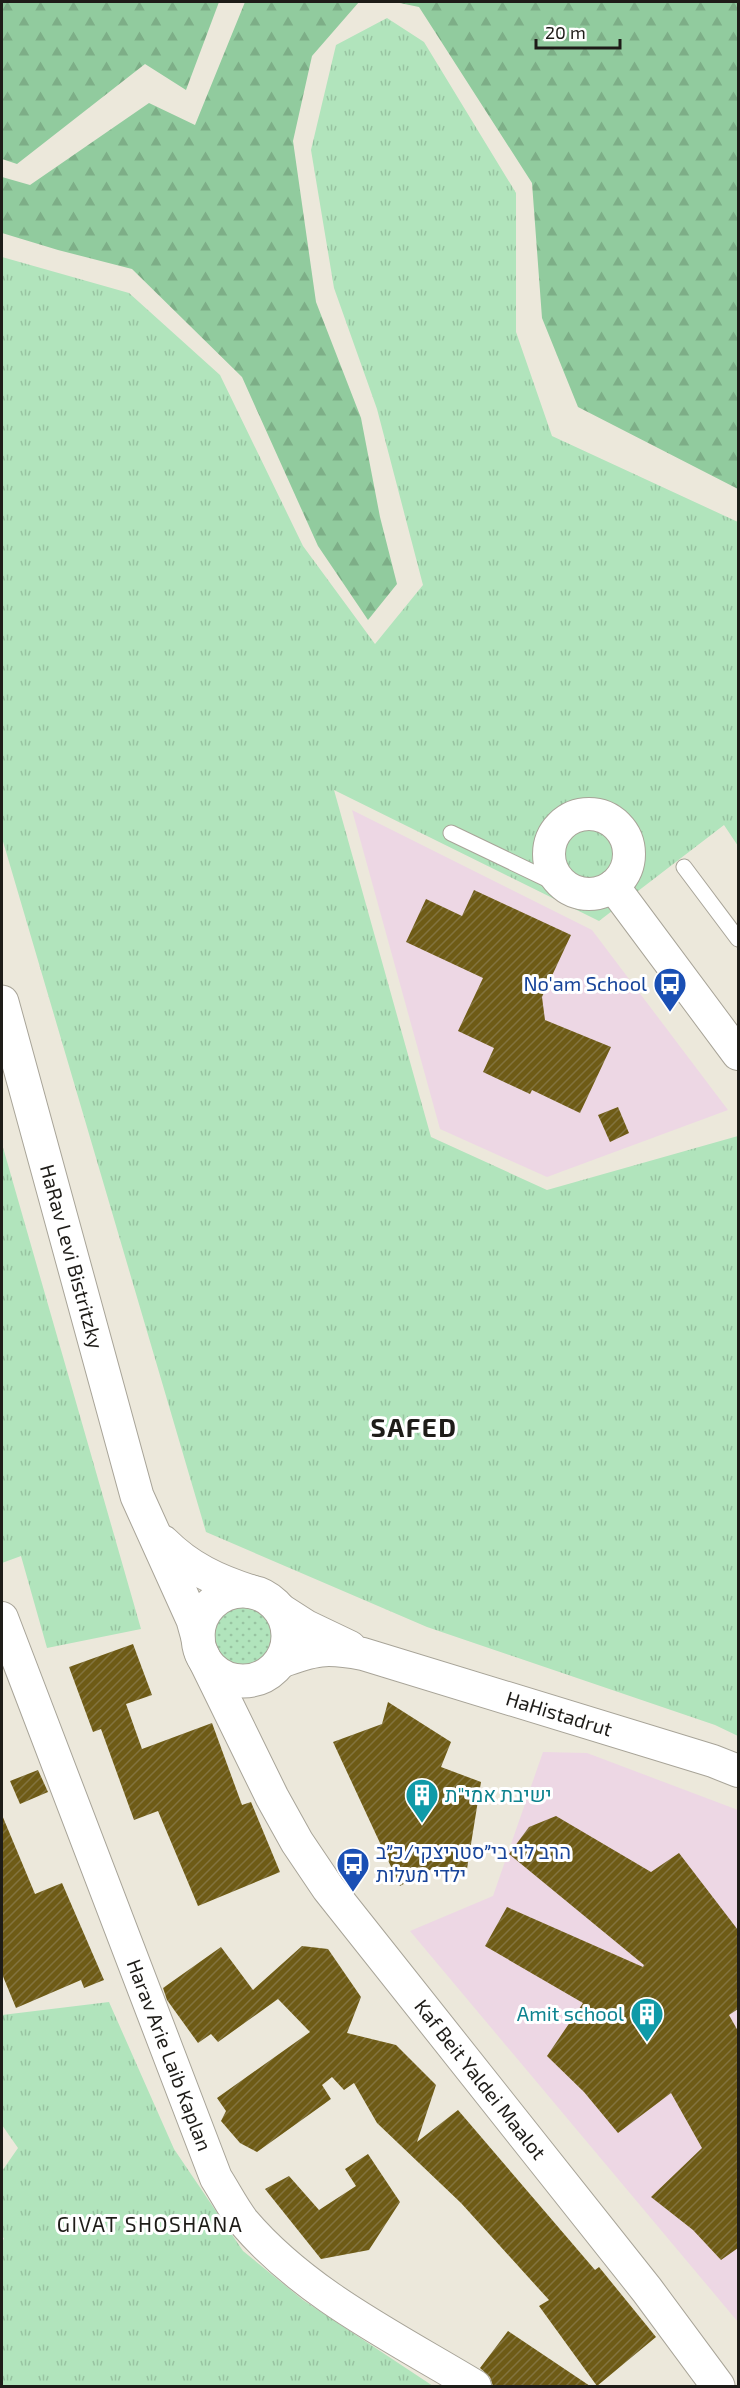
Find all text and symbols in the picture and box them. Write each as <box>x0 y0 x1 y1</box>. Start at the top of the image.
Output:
scale bar <box>536 12 620 50</box>
text: 20 m <box>545 21 586 43</box>
bus stop icon: No'am School <box>652 966 688 1013</box>
place label: No'am School <box>523 971 647 995</box>
street label: HaRav Levi Bistritzky <box>36 1162 109 1352</box>
district label: SAFED <box>371 1411 457 1442</box>
street label: HaHistadrut <box>503 1685 616 1741</box>
building icon: ישיבת אמי"ת <box>404 1777 440 1824</box>
place label: ישיבת אמי"ת <box>445 1782 552 1806</box>
place label: הרב לוי בי״סטריצקי/כ״ב ילדי מעלות <box>376 1839 571 1886</box>
bus stop icon: הרב לוי בי״סטריצקי/כ״ב ילדי מעלות <box>335 1846 371 1893</box>
street label: Harav Arie Laib Kaplan <box>122 1956 217 2154</box>
street label: Kaf Beit Yaldei Maalot <box>410 1994 552 2164</box>
building icon: Amit school <box>629 1996 665 2043</box>
place label: Amit school <box>517 2001 624 2025</box>
district label: GIVAT SHOSHANA <box>57 2211 243 2236</box>

